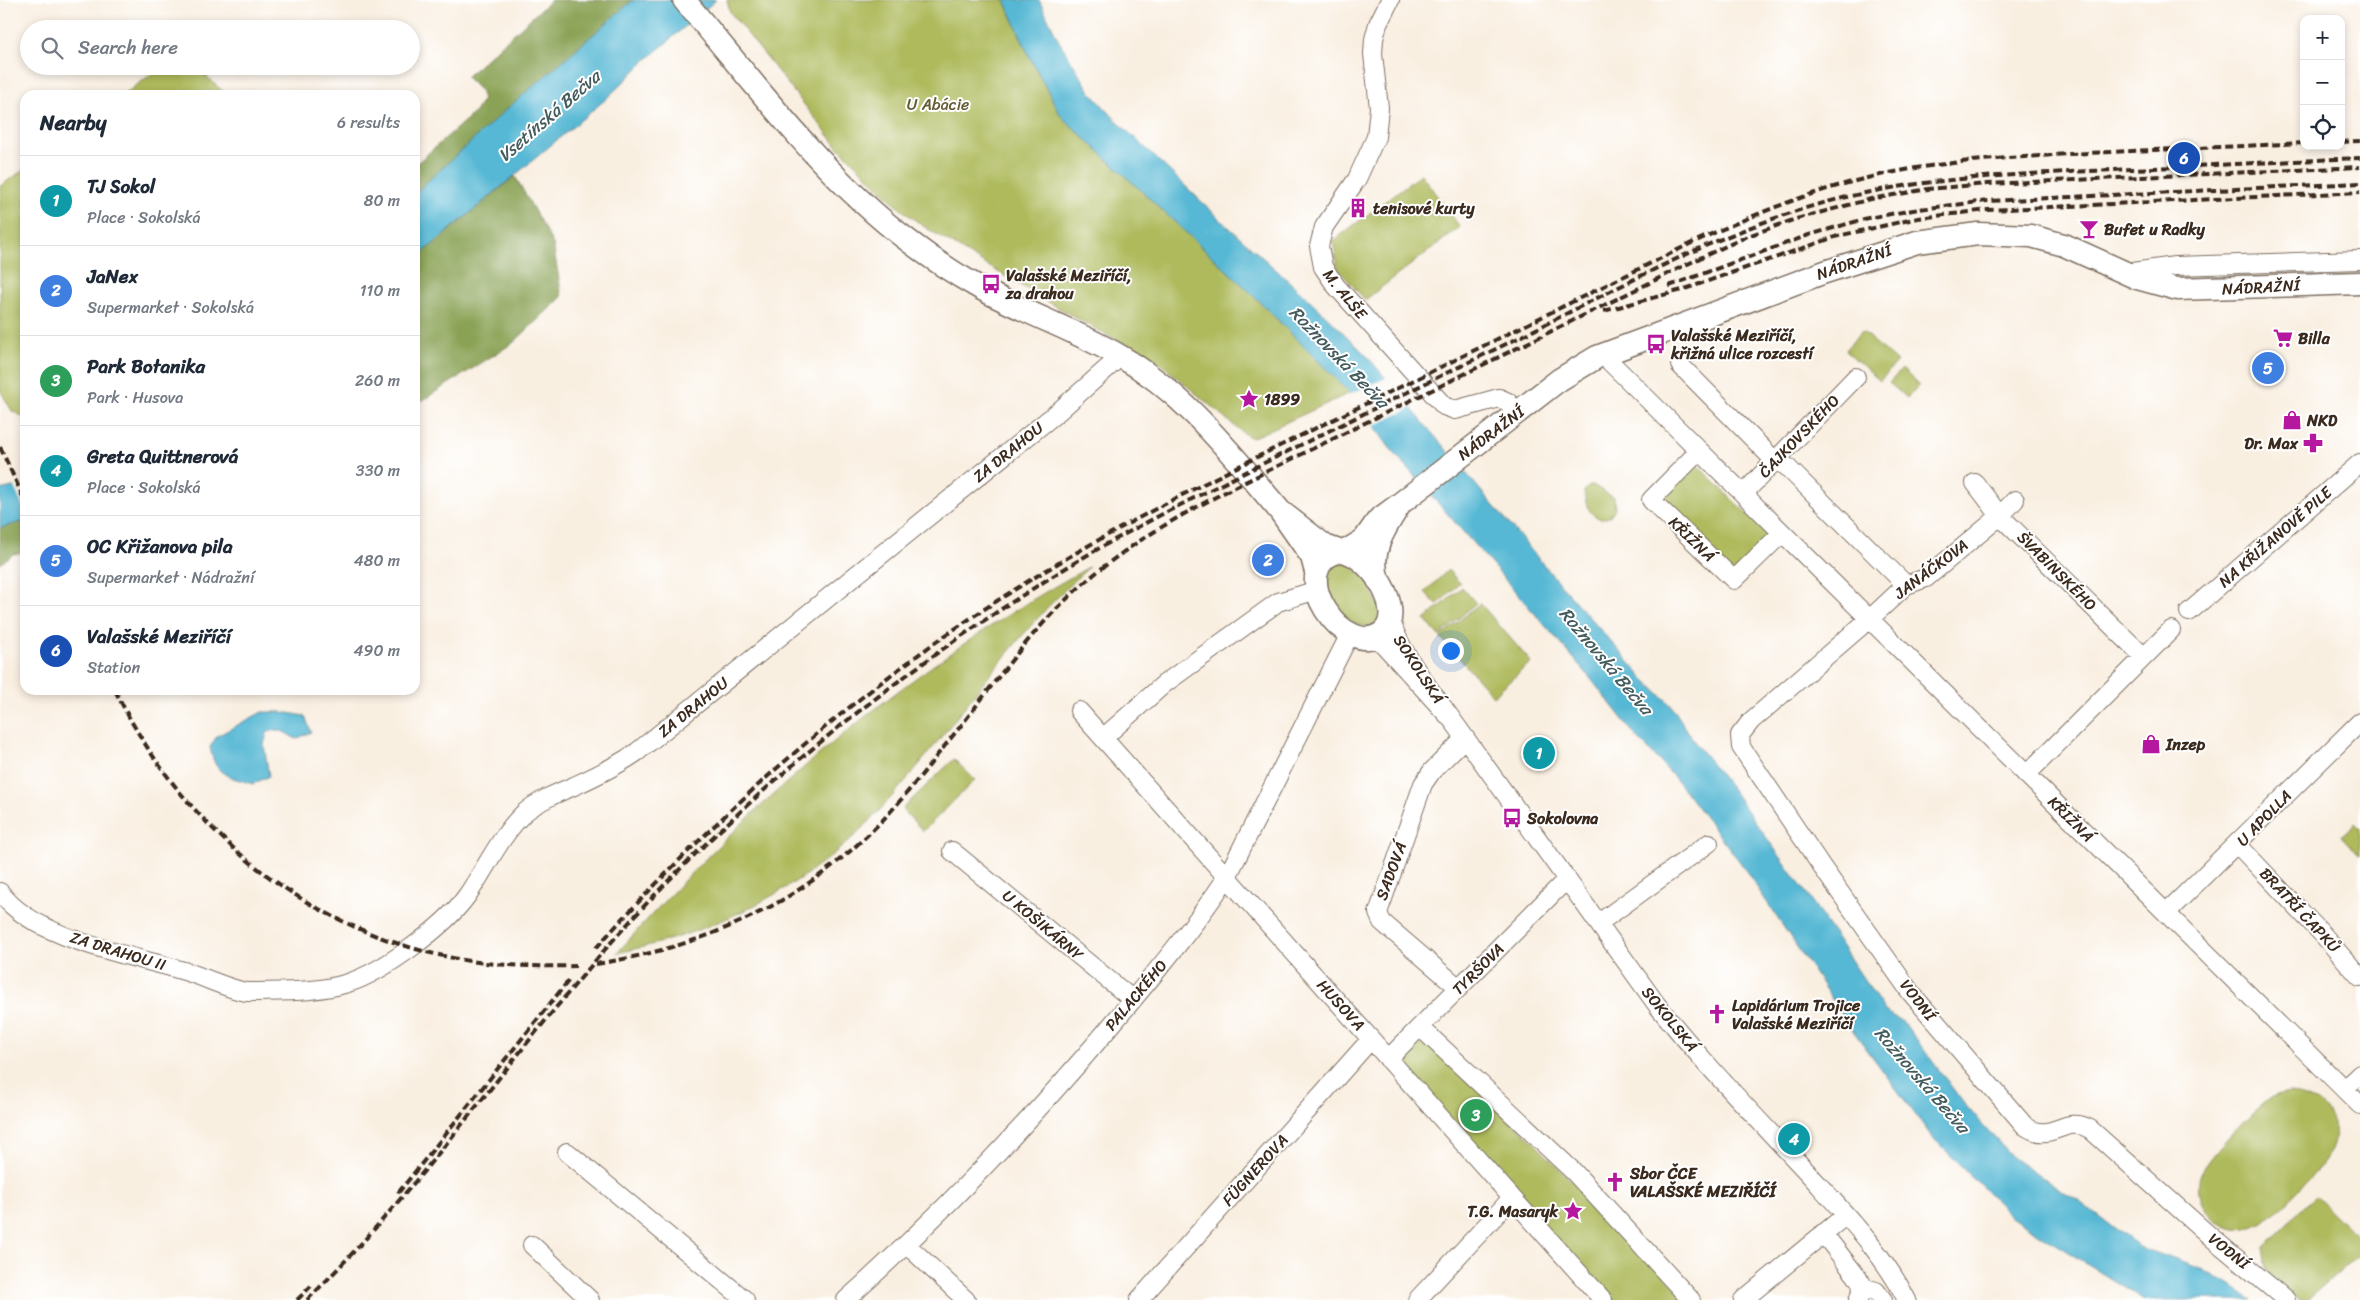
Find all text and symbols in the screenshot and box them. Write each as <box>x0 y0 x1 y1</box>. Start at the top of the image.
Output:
map controls <box>2300 15 2345 150</box>
button: + <box>2300 15 2345 60</box>
search box <box>20 20 420 75</box>
text: Search here <box>78 31 178 64</box>
icon: search <box>38 34 66 62</box>
button: − <box>2300 60 2345 105</box>
water label: Vsetínská Bečva <box>490 61 609 170</box>
park label: U Abácie <box>907 90 969 119</box>
text: Nearby <box>40 104 106 142</box>
button: locate <box>2300 105 2345 150</box>
text: 6 results <box>337 108 400 137</box>
pin: 6 <box>2168 139 2200 177</box>
text: TJ Sokol <box>87 170 155 203</box>
text: 1 <box>53 186 59 215</box>
text: 80 m <box>364 186 400 215</box>
place label: tenisové kurty <box>1373 194 1475 223</box>
building icon: tenisové kurty <box>1347 197 1369 219</box>
text: Place · Sokolská <box>87 203 201 232</box>
place label: Bufet u Radky <box>2104 215 2206 244</box>
bar icon: Bufet u Radky <box>2078 218 2100 240</box>
street label: NÁDRAŽNÍ <box>1812 235 1897 288</box>
text: JaNex <box>87 260 138 293</box>
place label: Valašské Meziříčí, za drahou <box>1005 261 1132 308</box>
street label: M. ALŠE <box>1315 262 1375 327</box>
street label: NÁDRAŽNÍ <box>2221 270 2302 304</box>
bus stop icon: Valašské Meziříčí, za drahou <box>980 273 1002 295</box>
text: 2 <box>51 276 61 305</box>
text: 110 m <box>360 276 400 305</box>
text: Supermarket · Sokolská <box>87 293 254 322</box>
water label: Rožnovská Bečva <box>1281 298 1398 418</box>
place label: Valašské Meziříčí, křižná ulice rozcestí <box>1670 321 1816 368</box>
place label: Billa <box>2298 324 2331 353</box>
supermarket icon: Billa <box>2272 327 2294 349</box>
bus stop icon: Valašské Meziříčí, křižná ulice rozcestí <box>1645 333 1667 355</box>
pin: 5 <box>2252 349 2284 387</box>
text: Park Botanika <box>87 350 205 383</box>
text: 3 <box>52 366 60 395</box>
text: 260 m <box>355 366 400 395</box>
text: Park · Husova <box>87 383 183 412</box>
place label: 1899 <box>1264 385 1300 414</box>
street label: ČAJKOVSKÉHO <box>1751 387 1847 485</box>
place icon: 1899 <box>1238 388 1260 410</box>
street label: NÁDRAŽNÍ <box>1451 397 1532 468</box>
place label: NKD <box>2306 406 2338 435</box>
shop icon: NKD <box>2281 409 2303 431</box>
street label: ZA DRAHOU <box>966 414 1050 490</box>
place label: Dr. Max <box>2244 429 2299 458</box>
pharmacy icon: Dr. Max <box>2302 432 2324 454</box>
text: Greta Quittnerová <box>87 440 238 473</box>
text: 4 <box>51 456 61 485</box>
text: 330 m <box>356 456 400 485</box>
text: Place · Sokolská <box>87 473 201 502</box>
street label: NA KŘIŽANOVĚ PILE <box>2211 478 2340 595</box>
street label: KŘIŽNÁ <box>1661 509 1724 571</box>
street label: ŠVABINSKÉHO <box>2010 524 2104 618</box>
text: OC Křižanova pila <box>87 530 232 563</box>
street label: JANÁČKOVA <box>1887 531 1975 607</box>
pin: 2 <box>1252 541 1284 579</box>
text: 5 <box>51 546 61 575</box>
text: 480 m <box>354 546 400 575</box>
text: Supermarket · Nádražní <box>87 563 254 592</box>
water label: Rožnovská Bečva <box>1551 600 1662 724</box>
text: Valašské Meziříčí <box>87 620 231 653</box>
street label: SOKOLSKÁ <box>1386 628 1454 712</box>
text: 6 <box>51 636 61 665</box>
text: 490 m <box>354 636 400 665</box>
your location <box>1438 638 1464 664</box>
text: Station <box>87 653 140 682</box>
street label: ZA DRAHOU <box>651 669 735 745</box>
place label: Inzep <box>2165 730 2206 759</box>
shop icon: Inzep <box>2140 733 2162 755</box>
pin: 1 <box>1523 734 1555 772</box>
street label: U APOLLA <box>2229 783 2299 853</box>
street label: KŘIŽNÁ <box>2041 789 2103 851</box>
place label: Sokolovna <box>1526 804 1598 833</box>
bus stop icon: Sokolovna <box>1501 807 1523 829</box>
street label: SADOVÁ <box>1367 835 1416 904</box>
street label: BRATŘÍ ČAPKŮ <box>2252 860 2348 960</box>
street label: U KOŠIKÁRNY <box>996 882 1091 969</box>
street label: ZA DRAHOU II <box>66 923 170 979</box>
street label: TYRŠOVA <box>1445 936 1511 1002</box>
street label: PALACKÉHO <box>1097 953 1175 1037</box>
street label: HUSOVA <box>1309 972 1373 1038</box>
street label: VODNÍ <box>1892 973 1945 1029</box>
street label: SOKOLSKÁ <box>1634 979 1707 1060</box>
place label: Lapidárium Trojice Valašské Meziříčí <box>1732 991 1861 1038</box>
church icon: Lapidárium Trojice Valašské Meziříčí <box>1706 1003 1728 1025</box>
water label: Rožnovská Bečva <box>1866 1019 1979 1142</box>
pin: 3 <box>1460 1096 1492 1134</box>
pin: 4 <box>1778 1120 1810 1158</box>
street label: FÜGNEROVA <box>1214 1127 1296 1213</box>
place label: Sbor ČCE VALAŠSKÉ MEZIŘÍČÍ <box>1629 1159 1778 1206</box>
church icon: Sbor ČCE VALAŠSKÉ MEZIŘÍČÍ <box>1604 1171 1626 1193</box>
place label: T.G. Masaryk <box>1467 1197 1558 1226</box>
place icon: T.G. Masaryk <box>1562 1200 1584 1222</box>
street label: VODNÍ <box>2202 1225 2258 1278</box>

